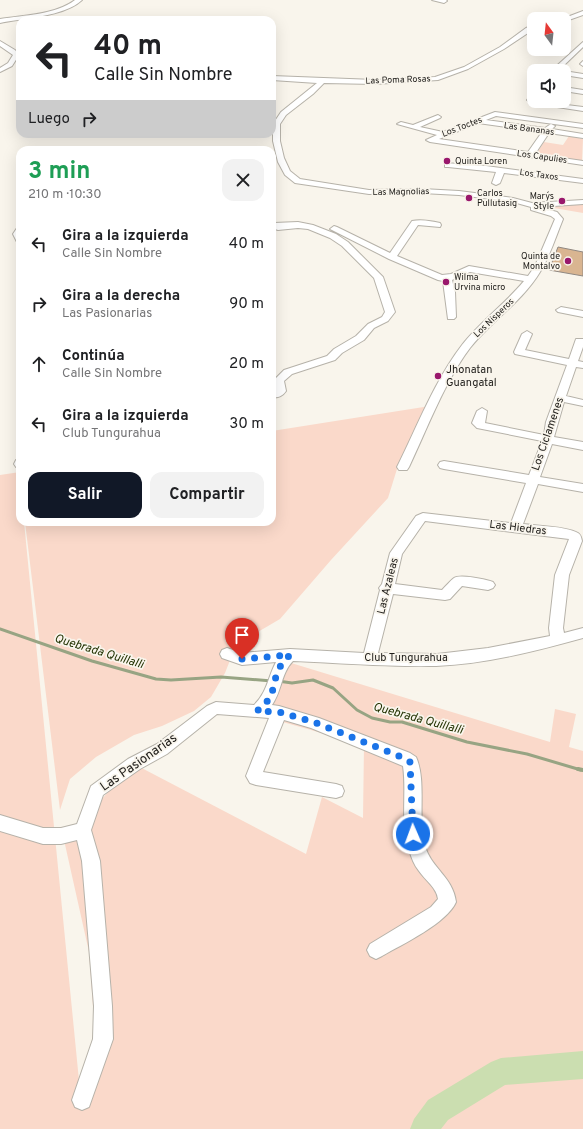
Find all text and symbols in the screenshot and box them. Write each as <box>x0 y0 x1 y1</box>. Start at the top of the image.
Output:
north arrow <box>527 12 571 56</box>
map controls <box>527 12 571 108</box>
text: 40 m <box>94 29 162 65</box>
icon: left <box>28 32 80 84</box>
text: Calle Sin Nombre <box>94 64 232 87</box>
button: sound <box>527 64 571 108</box>
street label: Las Poma Rosas <box>365 73 431 87</box>
icon: right <box>78 108 100 130</box>
text: Luego <box>28 110 70 129</box>
street label: Los Toctes <box>440 114 484 140</box>
street label: Las Bananas <box>503 120 555 138</box>
street label: Los Capulies <box>516 148 568 166</box>
marker: Quinta Loren <box>442 156 452 166</box>
place label: Quinta Loren <box>455 156 507 167</box>
text: 3 min <box>28 157 90 187</box>
button: close <box>222 159 264 201</box>
street label: Los Taxos <box>519 167 559 183</box>
street label: Las Magnolias <box>372 186 430 198</box>
text: 210 m · 10:30 <box>28 187 102 203</box>
place label: Carlos Pullutasig <box>477 188 517 209</box>
place label: Mary´s Style <box>530 191 554 212</box>
marker: Carlos Pullutasig <box>464 193 474 203</box>
marker: Mary´s Style <box>557 196 567 206</box>
text: Gira a la izquierda <box>62 227 189 246</box>
icon: left <box>28 233 50 255</box>
text: 40 m <box>229 235 264 254</box>
text: Calle Sin Nombre <box>62 246 162 262</box>
place label: Quinta de Montalvo <box>521 251 560 272</box>
marker: Quinta de Montalvo <box>563 256 573 266</box>
place label: Wilma Urvina micro <box>454 272 505 293</box>
marker: Wilma Urvina micro <box>441 277 451 287</box>
text: Gira a la derecha <box>62 287 180 306</box>
icon: right <box>28 293 50 315</box>
text: 90 m <box>229 295 264 314</box>
street label: Los Nisperos <box>472 296 516 340</box>
text: Las Pasionarias <box>62 306 152 322</box>
text: Continúa <box>62 347 124 366</box>
icon: ahead <box>28 353 50 375</box>
text: 20 m <box>229 355 264 374</box>
place label: Jhonatan Guangatal <box>446 363 497 390</box>
text: Calle Sin Nombre <box>62 366 162 382</box>
marker: Jhonatan Guangatal <box>433 371 443 381</box>
street label: Los Ciclamenes <box>529 395 567 473</box>
text: Gira a la izquierda <box>62 407 189 426</box>
icon: left <box>28 413 50 435</box>
text: 30 m <box>229 415 264 434</box>
text: Club Tungurahua <box>62 426 161 442</box>
button: Salir <box>28 472 142 518</box>
button: Compartir <box>150 472 264 518</box>
street label: Las Hiedras <box>489 518 547 538</box>
street label: Las Azaleas <box>374 556 402 616</box>
pin <box>225 618 259 659</box>
icon: arrive <box>231 624 253 646</box>
water label: Quebrada Quillalli <box>52 631 147 673</box>
street label: Club Tungurahua <box>364 651 448 665</box>
water label: Quebrada Quillalli <box>371 699 466 739</box>
street label: Las Pasionarias <box>97 731 181 795</box>
position arrow <box>392 813 434 855</box>

